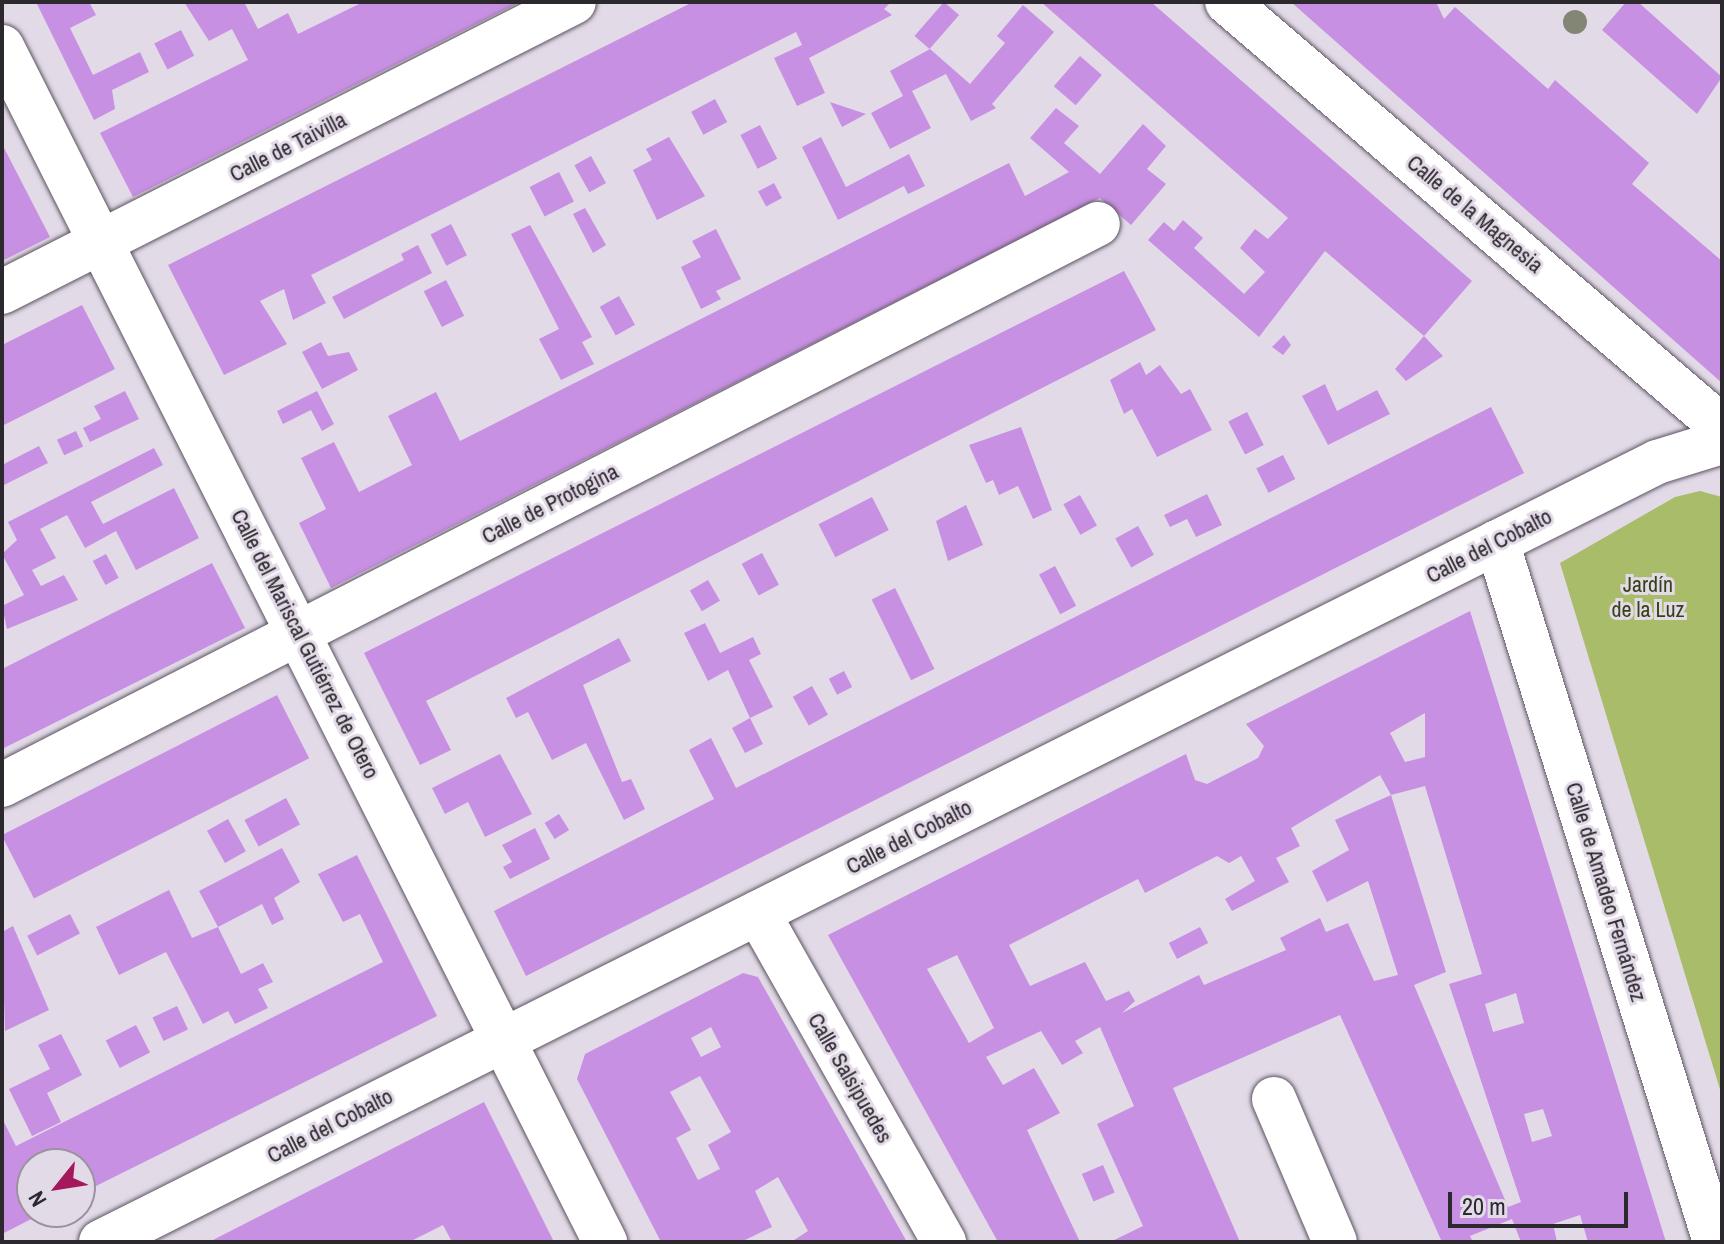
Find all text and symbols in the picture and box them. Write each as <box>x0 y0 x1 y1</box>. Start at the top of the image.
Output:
street label: Calle de Taivilla <box>225 106 351 188</box>
street label: Calle de la Magnesia <box>1402 149 1548 279</box>
street label: Calle de Protogina <box>477 458 623 550</box>
street label: Calle del Cobalto <box>1422 503 1556 589</box>
street label: Calle del Mariscal Gutiérrez de Otero <box>225 505 385 783</box>
park label: Jardín de la Luz <box>1611 571 1685 622</box>
street label: Calle de Amadeo Fernández <box>1560 779 1652 1005</box>
street label: Calle del Cobalto <box>842 794 976 880</box>
street label: Calle Salsipuedes <box>802 1008 898 1148</box>
street label: Calle del Cobalto <box>263 1083 397 1169</box>
north arrow <box>16 1148 96 1228</box>
scale bar <box>1452 1176 1632 1226</box>
text: N <box>21 1186 53 1212</box>
text: 20 m <box>1462 1190 1506 1222</box>

